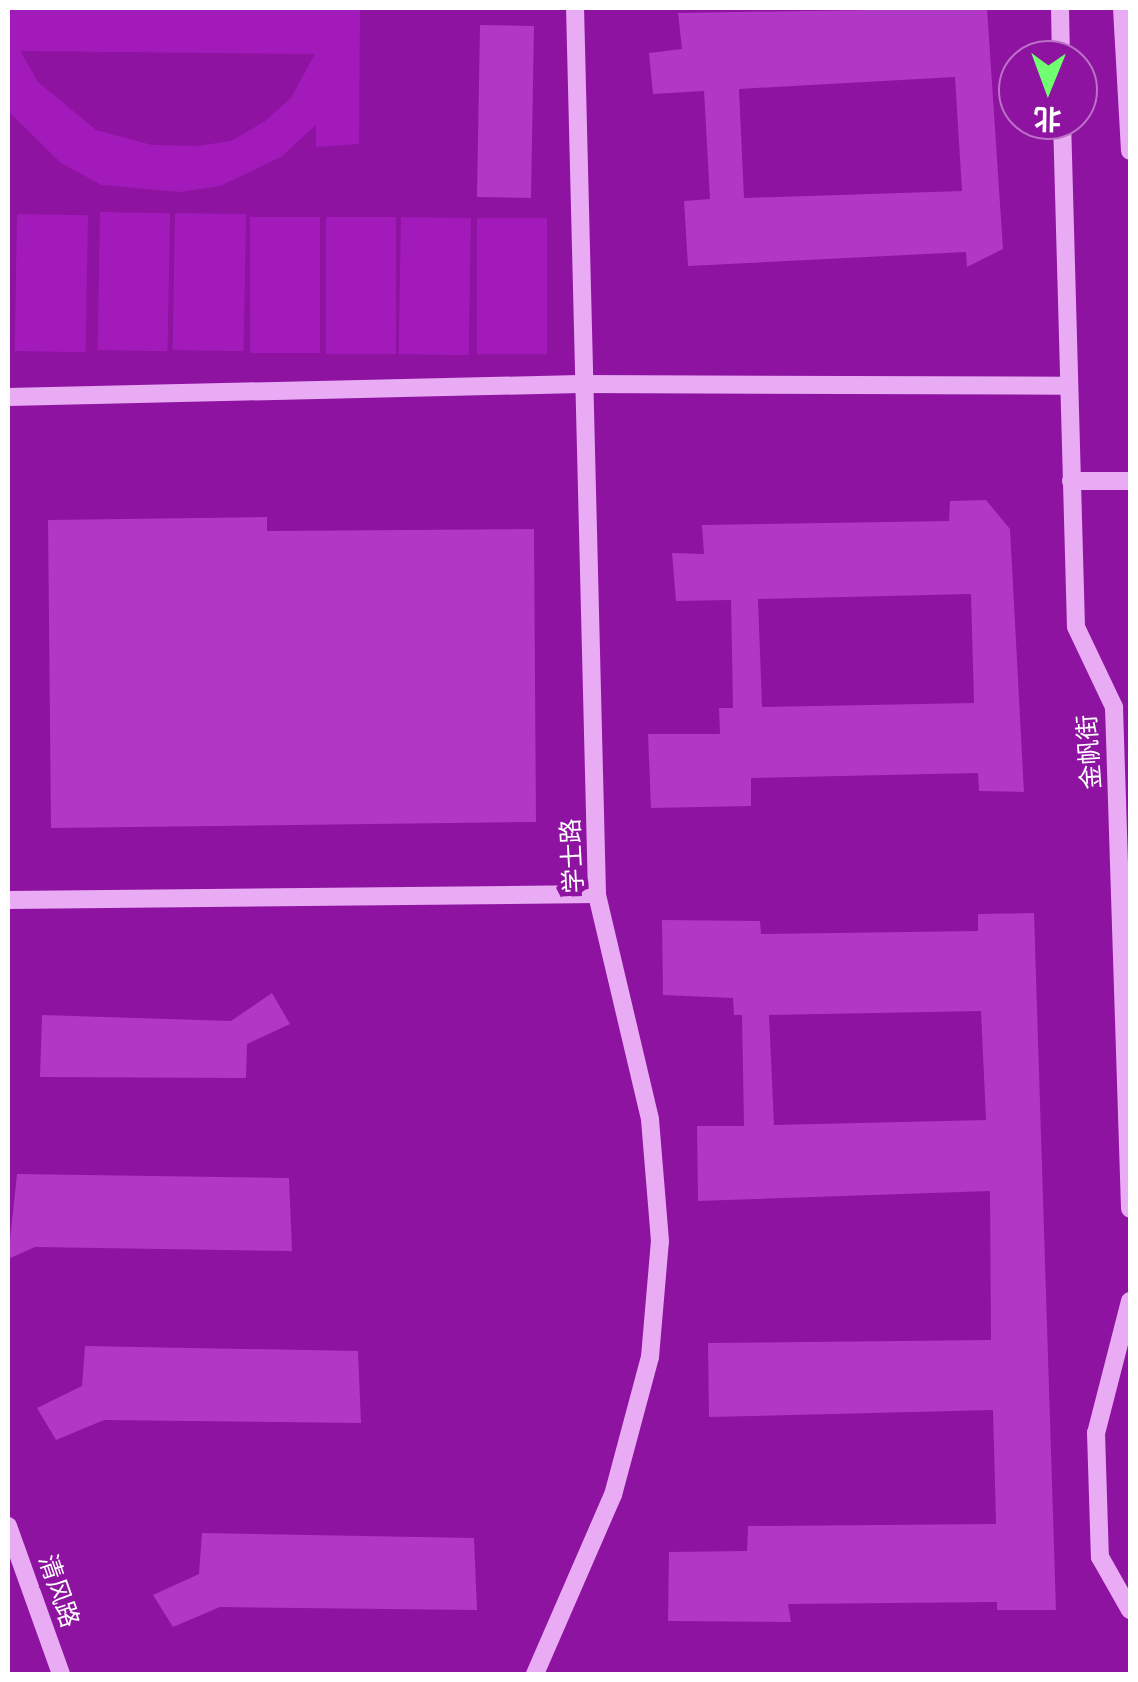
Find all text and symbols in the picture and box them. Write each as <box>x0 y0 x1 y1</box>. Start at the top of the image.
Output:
north arrow <box>998 40 1098 140</box>
text: 北 <box>1033 103 1062 134</box>
street label: 金帆街 <box>1071 714 1107 790</box>
street label: 学士路 <box>555 818 589 894</box>
street label: 清风路 <box>33 1551 85 1631</box>

